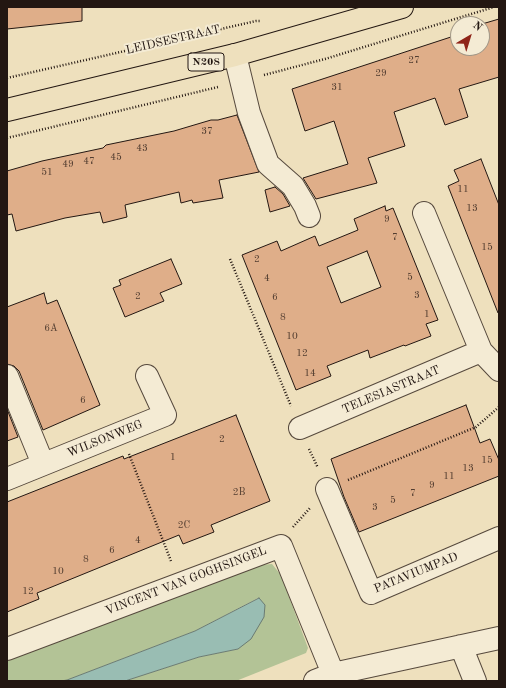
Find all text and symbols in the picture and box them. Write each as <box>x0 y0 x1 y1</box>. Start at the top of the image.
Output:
north arrow <box>450 16 490 56</box>
text: N <box>470 20 484 34</box>
street label: LEIDSESTRAAT <box>124 22 222 58</box>
road number: N208 <box>188 53 224 71</box>
house number: 27 <box>408 54 420 66</box>
house number: 29 <box>375 67 387 79</box>
house number: 31 <box>331 81 343 93</box>
house number: 37 <box>201 125 213 137</box>
house number: 43 <box>136 142 148 154</box>
house number: 45 <box>110 151 122 163</box>
house number: 47 <box>83 155 95 167</box>
house number: 49 <box>62 158 74 170</box>
house number: 51 <box>41 166 53 178</box>
house number: 11 <box>457 183 469 195</box>
house number: 13 <box>466 202 478 214</box>
house number: 9 <box>384 213 390 225</box>
house number: 7 <box>392 231 398 243</box>
house number: 15 <box>481 241 493 253</box>
house number: 2 <box>254 253 260 265</box>
house number: 5 <box>407 271 413 283</box>
house number: 4 <box>264 272 270 284</box>
house number: 3 <box>414 289 420 301</box>
house number: 2 <box>135 290 141 302</box>
house number: 6 <box>272 291 278 303</box>
house number: 1 <box>424 308 430 320</box>
house number: 8 <box>280 311 286 323</box>
house number: 6A <box>44 322 58 334</box>
house number: 10 <box>286 330 298 342</box>
house number: 12 <box>296 347 308 359</box>
street label: TELESIASTRAAT <box>340 363 442 417</box>
house number: 14 <box>304 367 316 379</box>
house number: 6 <box>80 394 86 406</box>
street label: WILSONWEG <box>65 417 145 461</box>
house number: 2 <box>219 433 225 445</box>
house number: 1 <box>170 451 176 463</box>
house number: 15 <box>481 454 493 466</box>
house number: 13 <box>462 462 474 474</box>
house number: 11 <box>443 470 455 482</box>
house number: 9 <box>429 479 435 491</box>
house number: 2B <box>233 486 245 498</box>
house number: 7 <box>410 487 416 499</box>
house number: 5 <box>390 494 396 506</box>
house number: 3 <box>372 501 378 513</box>
house number: 2C <box>178 519 190 531</box>
house number: 4 <box>135 534 141 546</box>
street label: VINCENT VAN GOGHSINGEL <box>103 544 269 618</box>
house number: 6 <box>109 544 115 556</box>
street label: PATAVIUMPAD <box>372 550 460 596</box>
house number: 8 <box>83 553 89 565</box>
house number: 10 <box>52 565 64 577</box>
house number: 12 <box>22 585 34 597</box>

